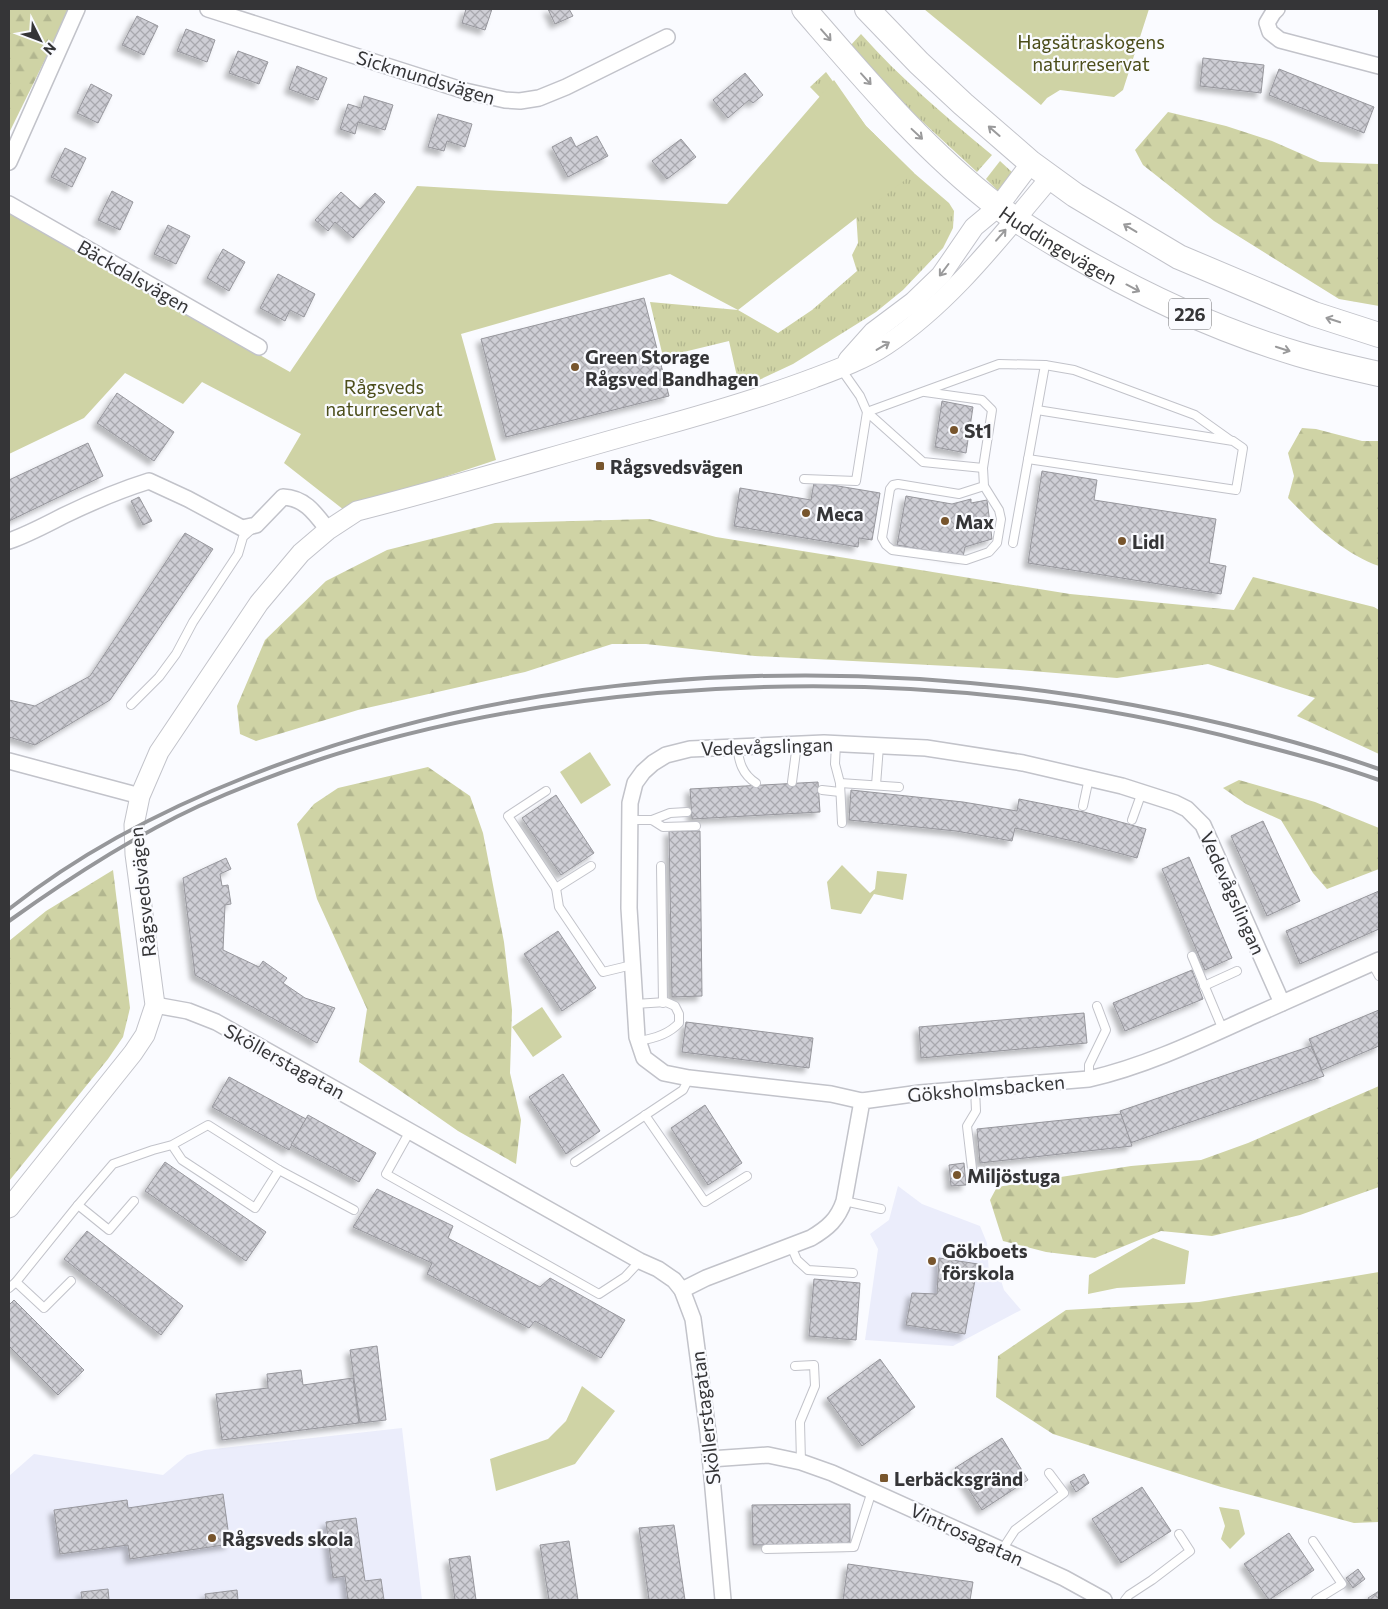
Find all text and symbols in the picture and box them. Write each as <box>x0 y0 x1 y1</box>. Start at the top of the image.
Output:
north arrow <box>15 15 65 65</box>
one-way arrow <box>821 28 832 41</box>
park label: Hagsätraskogens naturreservat <box>1017 30 1165 75</box>
text: N <box>40 39 60 59</box>
street label: Sickmundsvägen <box>354 45 498 109</box>
one-way arrow <box>860 73 872 86</box>
one-way arrow <box>988 126 1001 137</box>
one-way arrow <box>910 128 923 140</box>
street label: Huddingevägen <box>995 200 1121 288</box>
one-way arrow <box>1123 222 1137 232</box>
one-way arrow <box>996 229 1007 242</box>
street label: Bäckdalsvägen <box>74 235 194 317</box>
one-way arrow <box>939 263 949 277</box>
one-way arrow <box>1125 284 1140 293</box>
road number: 226 <box>1169 298 1211 329</box>
one-way arrow <box>1326 315 1341 324</box>
one-way arrow <box>876 341 891 351</box>
place label: Green Storage Rågsved Bandhagen <box>585 345 759 390</box>
one-way arrow <box>1275 345 1291 355</box>
marker: Green Storage Rågsved Bandhagen <box>569 361 581 373</box>
park label: Rågsveds naturreservat <box>325 375 443 420</box>
place label: St1 <box>964 419 992 442</box>
marker: St1 <box>948 424 960 436</box>
place label: Rågsvedsvägen <box>610 455 743 478</box>
marker: Rågsvedsvägen <box>594 460 606 472</box>
place label: Meca <box>816 502 863 525</box>
marker: Meca <box>800 507 812 519</box>
place label: Max <box>955 510 994 533</box>
marker: Max <box>939 515 951 527</box>
place label: Lidl <box>1132 530 1165 553</box>
marker: Lidl <box>1116 535 1128 547</box>
street label: Vedevågslingan <box>700 732 834 760</box>
street label: Rågsvedsvägen <box>124 826 160 958</box>
street label: Vedevågslingan <box>1196 828 1270 958</box>
street label: Sköllerstagatan <box>221 1018 349 1104</box>
street label: Göksholmsbacken <box>906 1070 1066 1106</box>
place label: Miljöstuga <box>967 1164 1060 1187</box>
marker: Miljöstuga <box>951 1169 963 1181</box>
place label: Gökboets förskola <box>942 1239 1028 1284</box>
marker: Gökboets förskola <box>926 1255 938 1267</box>
street label: Sköllerstagatan <box>685 1350 725 1486</box>
place label: Lerbäcksgränd <box>894 1467 1023 1490</box>
marker: Lerbäcksgränd <box>878 1472 890 1484</box>
street label: Vintrosagatan <box>907 1498 1027 1570</box>
place label: Rågsveds skola <box>222 1527 353 1550</box>
marker: Rågsveds skola <box>206 1532 218 1544</box>

